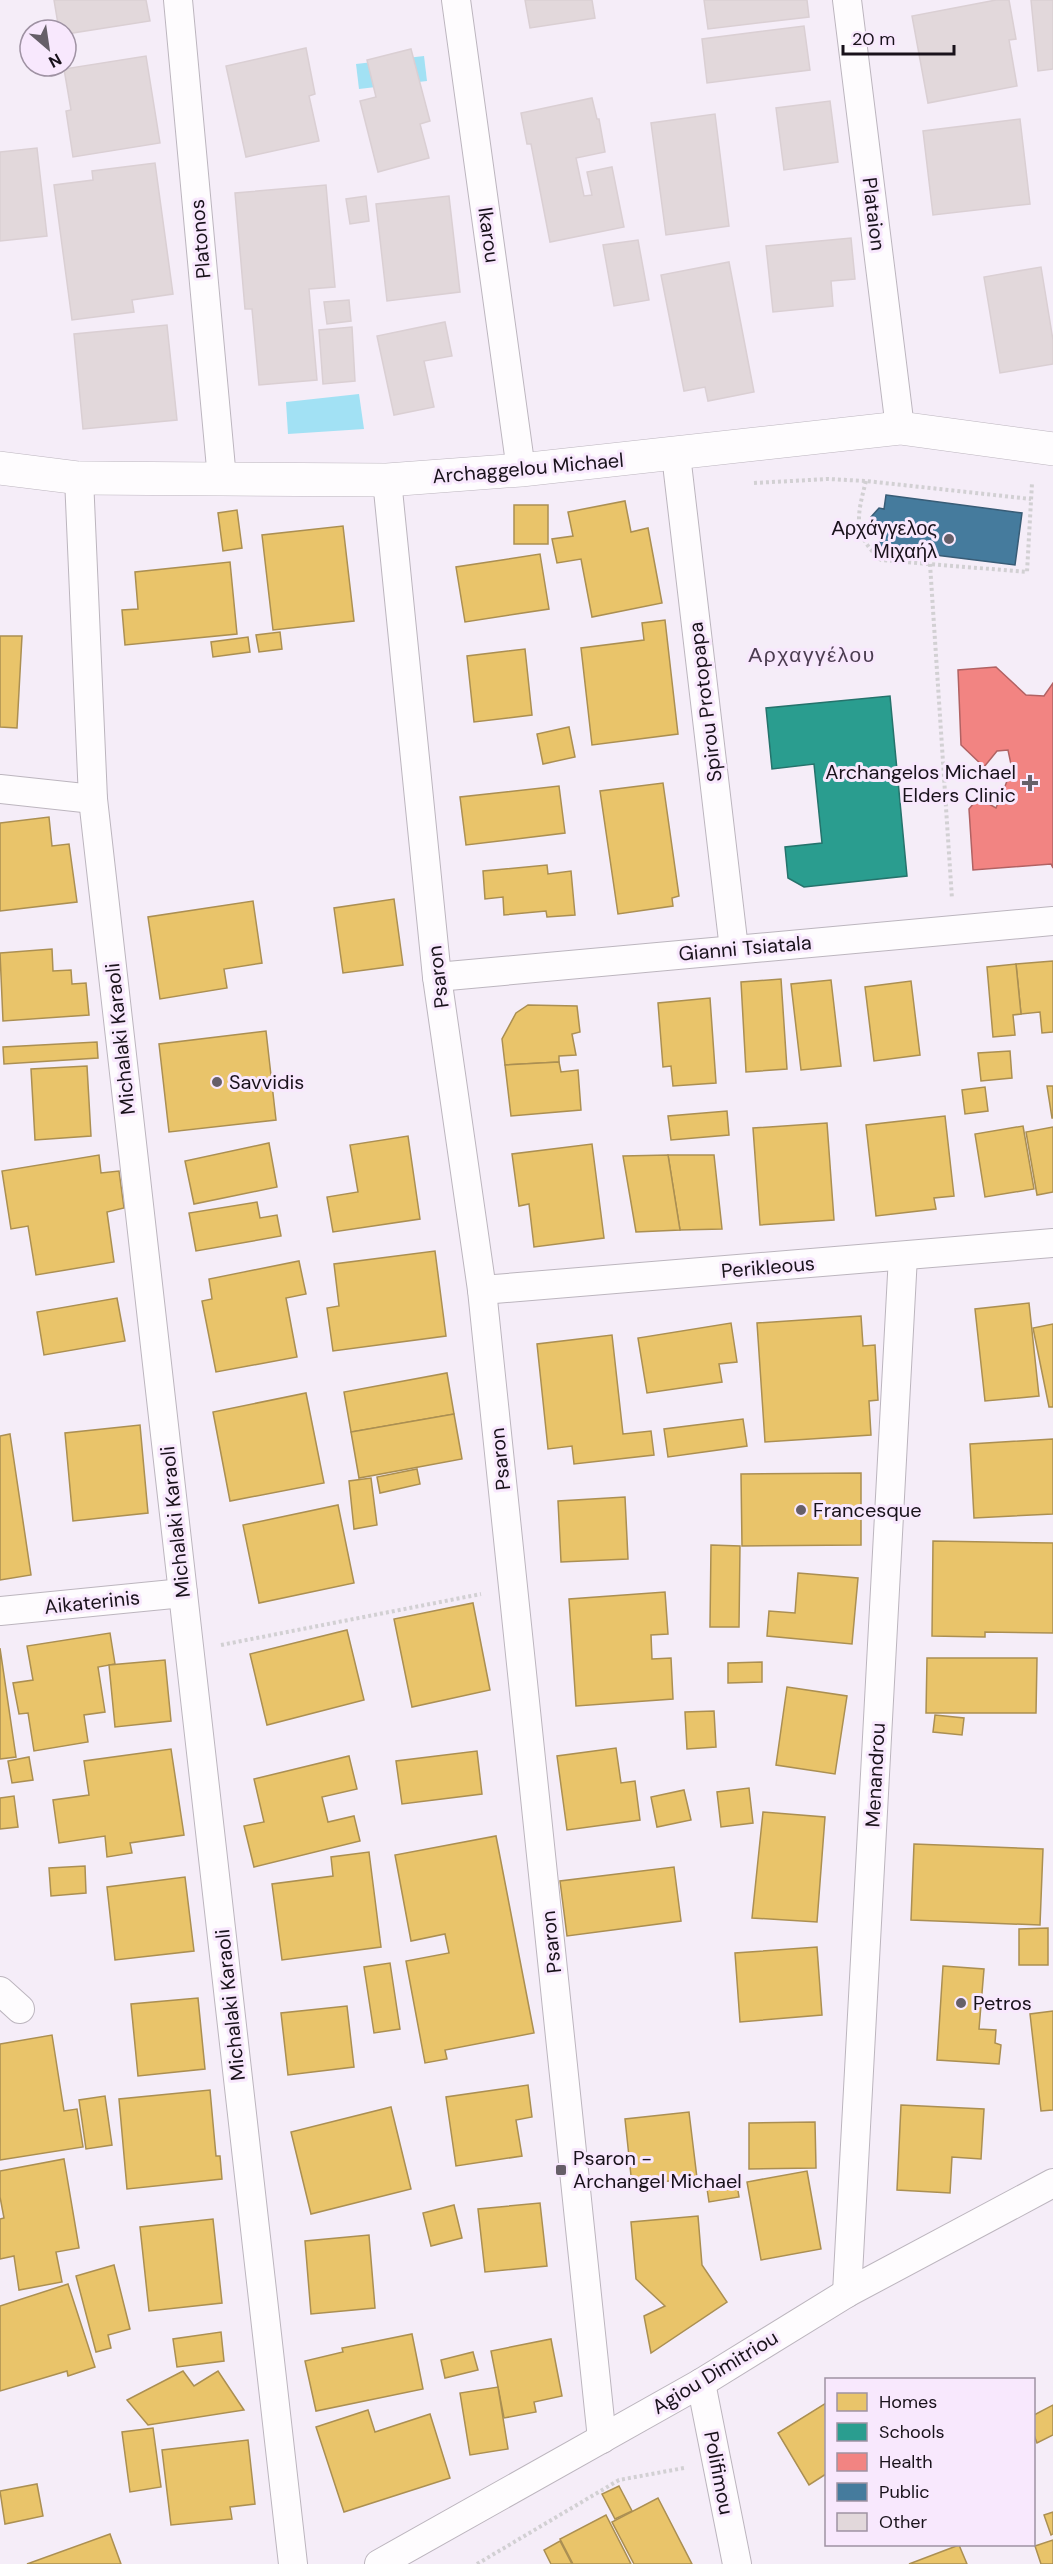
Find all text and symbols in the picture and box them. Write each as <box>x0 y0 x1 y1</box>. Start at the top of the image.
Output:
north arrow <box>18 18 78 78</box>
scale bar <box>843 18 954 56</box>
text: 20 m <box>852 27 895 51</box>
text: N <box>45 49 65 73</box>
street label: Plataion <box>857 176 891 252</box>
street label: Platonos <box>184 198 216 280</box>
street label: Ikarou <box>472 206 506 264</box>
street label: Archaggelou Michael <box>431 447 625 489</box>
place label: Αρχάγγελος Μιχαήλ <box>831 515 937 564</box>
marker: Αρχάγγελος Μιχαήλ <box>942 532 956 546</box>
street label: Spirou Protopapa <box>682 621 728 783</box>
district label: Αρχαγγέλου <box>748 641 876 669</box>
place label: Archangelos Michael Elders Clinic <box>825 759 1016 808</box>
marker: Archangelos Michael Elders Clinic <box>1021 774 1039 792</box>
street label: Gianni Tsiatala <box>677 929 813 967</box>
street label: Psaron <box>421 944 455 1010</box>
street label: Michalaki Karaoli <box>99 962 141 1116</box>
place label: Savvidis <box>229 1069 304 1095</box>
marker: Savvidis <box>210 1075 224 1089</box>
street label: Perikleous <box>720 1250 816 1284</box>
street label: Psaron <box>484 1426 516 1492</box>
street label: Michalaki Karaoli <box>154 1445 196 1599</box>
place label: Francesque <box>813 1497 922 1523</box>
marker: Francesque <box>794 1503 808 1517</box>
street label: Aikaterinis <box>43 1584 141 1620</box>
street label: Menandrou <box>859 1722 891 1828</box>
street label: Psaron <box>535 1909 567 1975</box>
street label: Michalaki Karaoli <box>209 1928 251 2082</box>
place label: Petros <box>973 1990 1032 2016</box>
marker: Petros <box>954 1996 968 2010</box>
place label: Psaron - Archangel Michael <box>573 2145 742 2194</box>
marker: Psaron - Archangel Michael <box>554 2163 568 2177</box>
street label: Agiou Dimitriou <box>647 2324 783 2420</box>
legend <box>825 2378 1035 2546</box>
text: Homes <box>879 2390 937 2414</box>
text: Schools <box>879 2420 944 2444</box>
street label: Polifimou <box>698 2429 740 2517</box>
text: Health <box>879 2450 933 2474</box>
text: Public <box>879 2480 930 2504</box>
text: Other <box>879 2510 928 2534</box>

